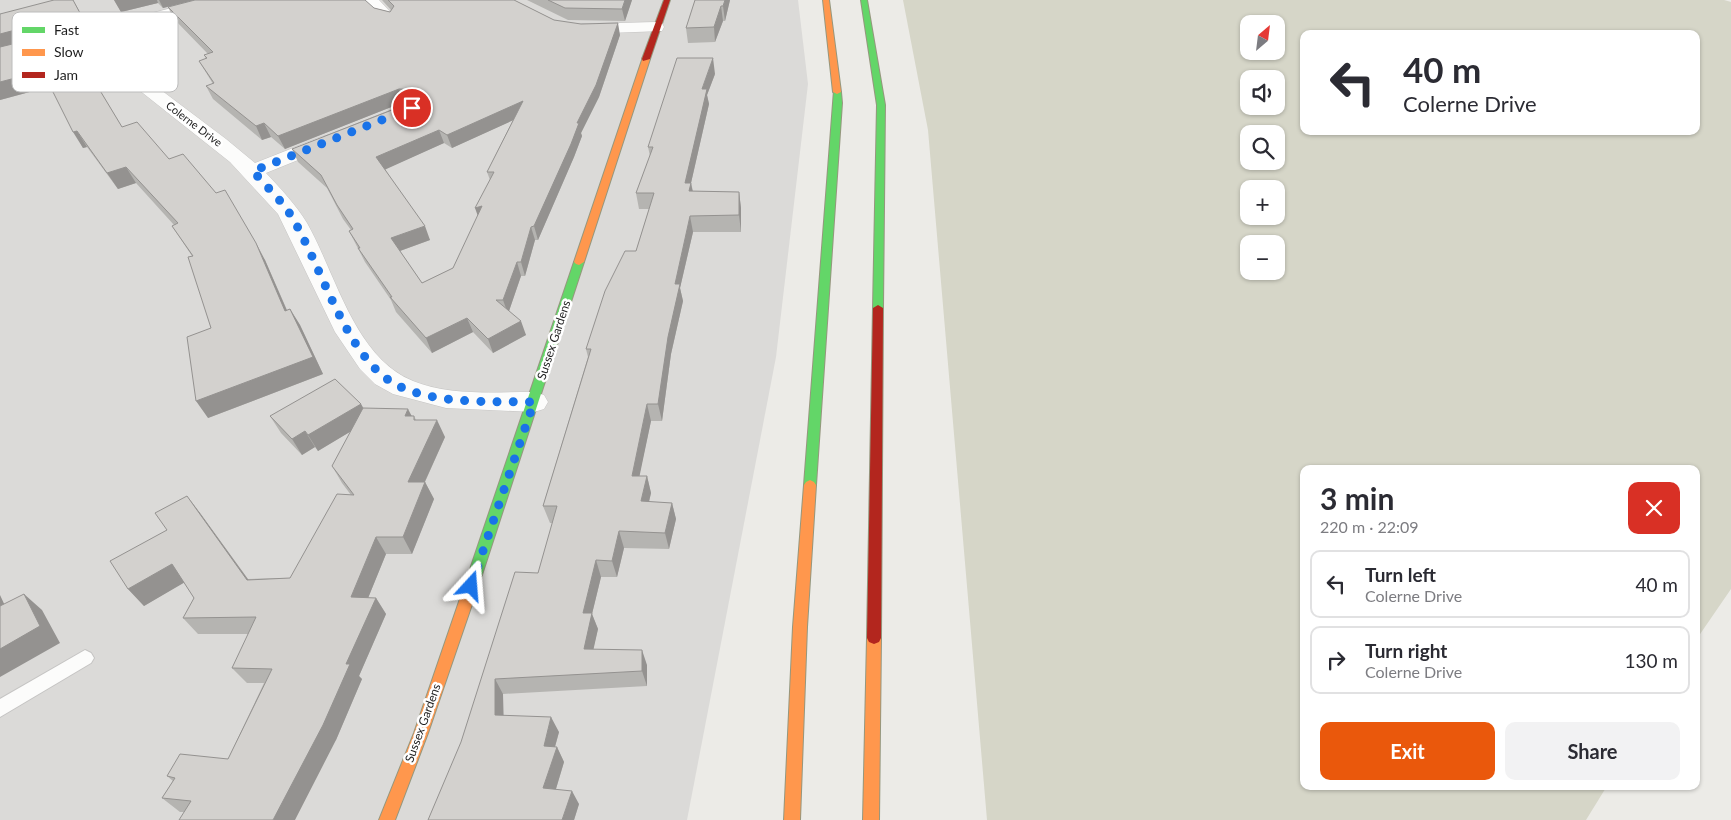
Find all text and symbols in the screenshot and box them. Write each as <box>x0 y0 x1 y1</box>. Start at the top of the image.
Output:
legend <box>12 12 178 92</box>
north arrow <box>1240 15 1285 60</box>
map controls <box>1240 15 1285 280</box>
text: Fast <box>54 21 79 38</box>
text: Slow <box>54 43 84 60</box>
text: 40 m <box>1403 48 1481 90</box>
icon: left <box>1320 50 1385 115</box>
text: Jam <box>54 66 78 83</box>
button: sound <box>1240 70 1285 115</box>
pin <box>391 87 433 129</box>
text: Colerne Drive <box>1403 90 1537 117</box>
icon: arrive <box>398 94 426 122</box>
street label: Colerne Drive <box>164 98 225 149</box>
button: search <box>1240 125 1285 170</box>
button: + <box>1240 180 1285 225</box>
button: − <box>1240 235 1285 280</box>
street label: Sussex Gardens <box>534 298 573 381</box>
text: 3 min <box>1320 480 1394 516</box>
button: close <box>1628 482 1680 534</box>
text: 220 m · 22:09 <box>1320 517 1419 536</box>
position arrow <box>444 559 496 611</box>
text: Turn left <box>1365 563 1436 586</box>
icon: left <box>1322 570 1350 598</box>
text: 40 m <box>1635 573 1678 596</box>
text: Colerne Drive <box>1365 586 1462 605</box>
text: Turn right <box>1365 639 1447 662</box>
icon: right <box>1322 646 1350 674</box>
text: 130 m <box>1624 649 1678 672</box>
text: Colerne Drive <box>1365 662 1462 681</box>
street label: Sussex Gardens <box>401 681 444 764</box>
button: Exit <box>1320 722 1495 780</box>
button: Share <box>1505 722 1680 780</box>

